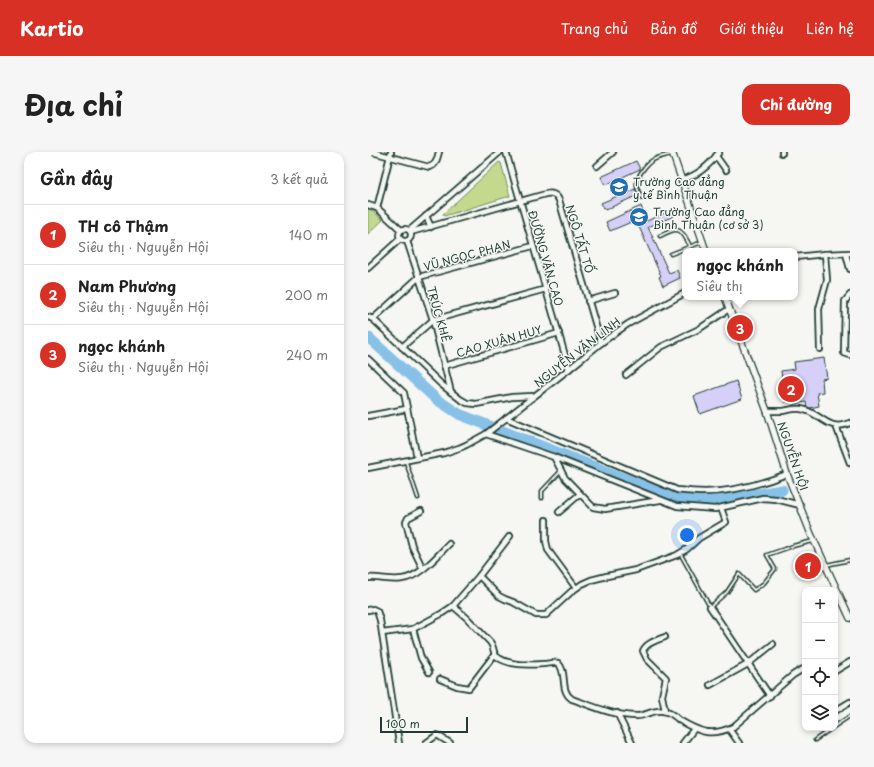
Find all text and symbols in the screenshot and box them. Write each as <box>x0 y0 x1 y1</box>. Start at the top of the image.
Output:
text: Kartio <box>20 14 83 42</box>
text: Trang chủ <box>561 18 628 39</box>
text: Bản đồ <box>650 18 697 39</box>
text: Giới thiệu <box>719 18 784 39</box>
text: Liên hệ <box>806 18 854 39</box>
text: Địa chỉ <box>24 83 123 126</box>
button: Chỉ đường <box>742 84 850 125</box>
text: Gần đây <box>40 165 113 191</box>
text: 3 kết quả <box>270 169 328 188</box>
place label: Trường Cao đẳng y tế Bình Thuận <box>633 173 725 203</box>
school or university icon: Trường Cao đẳng y tế Bình Thuận <box>608 176 630 198</box>
street label: NGÔ TẤT TỐ <box>562 203 599 275</box>
place label: Trường Cao đẳng Bình Thuận (cơ sở 3) <box>653 203 764 233</box>
school or university icon: Trường Cao đẳng Bình Thuận (cơ sở 3) <box>628 206 650 228</box>
street label: ĐƯỜNG VĂN CAO <box>524 208 568 308</box>
text: TH cô Thậm <box>78 214 169 237</box>
text: 1 <box>50 225 56 244</box>
text: 140 m <box>289 225 328 244</box>
street label: VŨ NGỌC PHAN <box>422 235 512 275</box>
text: Siêu thị · Nguyễn Hội <box>78 237 209 256</box>
popup <box>682 248 798 300</box>
text: ngọc khánh <box>696 253 784 276</box>
text: Nam Phương <box>78 274 176 297</box>
text: Siêu thị <box>696 276 743 295</box>
street label: TRÚC KHÊ <box>423 284 455 344</box>
text: 2 <box>48 285 58 304</box>
text: 200 m <box>285 285 328 304</box>
text: Siêu thị · Nguyễn Hội <box>78 297 209 316</box>
street label: NGUYỄN VĂN LINH <box>530 312 624 391</box>
pin: 3 <box>727 313 753 343</box>
street label: CAO XUÂN HUY <box>454 321 544 361</box>
text: ngọc khánh <box>78 334 165 357</box>
text: 3 <box>49 345 57 364</box>
text: 240 m <box>286 345 328 364</box>
text: Siêu thị · Nguyễn Hội <box>78 357 209 376</box>
pin: 2 <box>778 374 804 404</box>
street label: NGUYỄN HỘI <box>773 419 814 493</box>
your location <box>677 525 697 545</box>
pin: 1 <box>795 551 821 581</box>
map controls <box>802 587 838 731</box>
button: + <box>802 587 838 623</box>
button: − <box>802 623 838 659</box>
button: locate <box>802 659 838 695</box>
button: layers <box>802 695 838 731</box>
scale bar <box>380 715 468 734</box>
text: 100 m <box>386 715 420 732</box>

